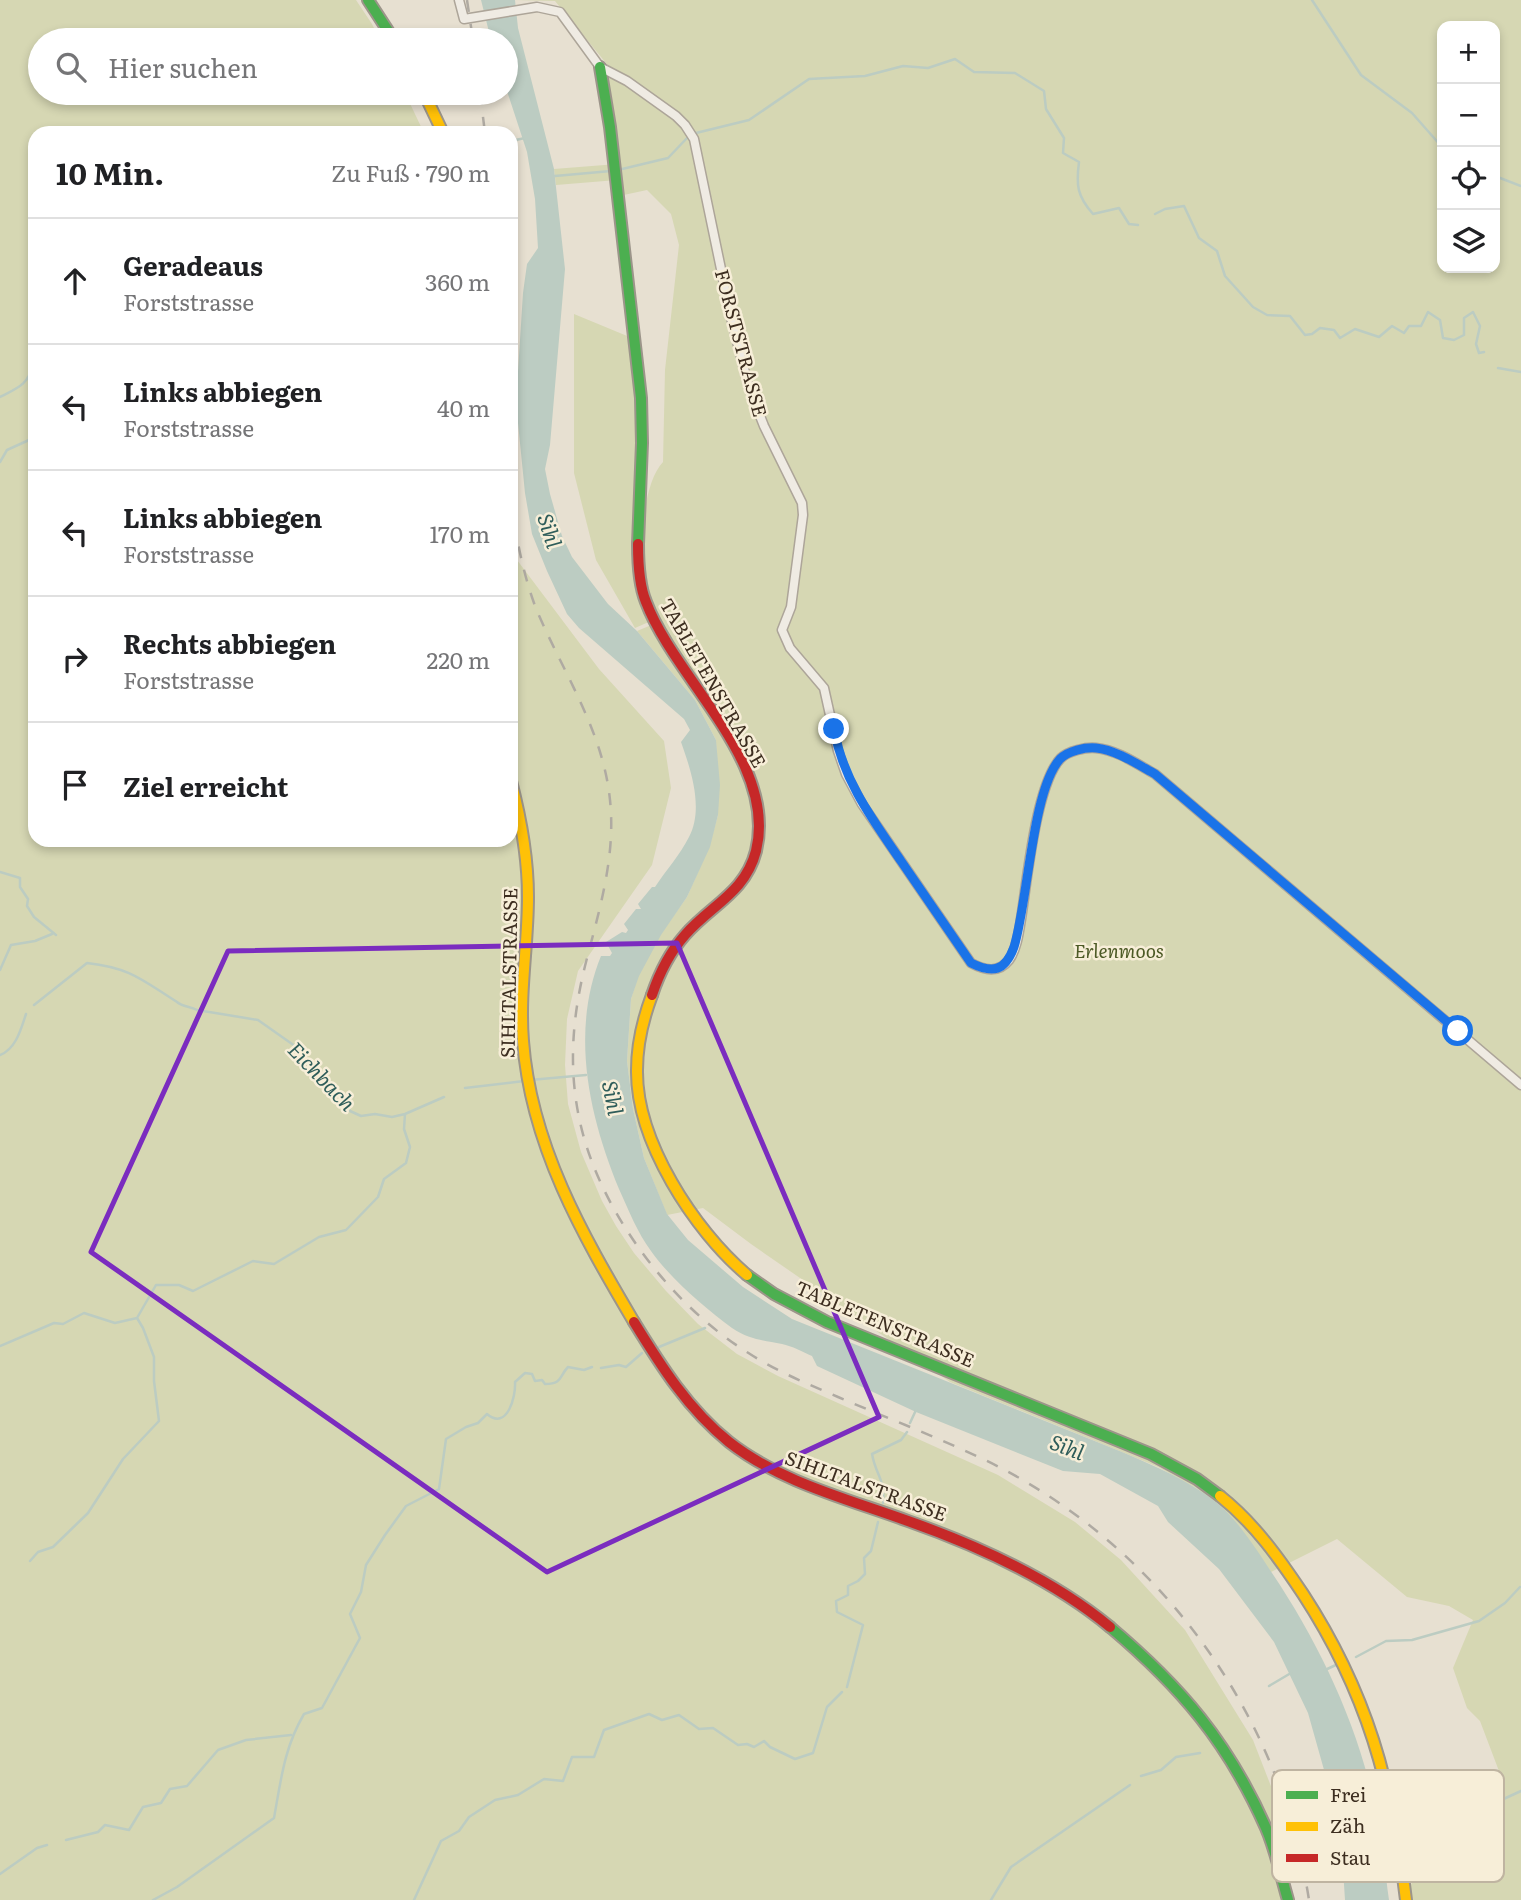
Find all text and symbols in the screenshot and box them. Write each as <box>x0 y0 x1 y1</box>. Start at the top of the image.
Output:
map controls <box>1437 21 1500 273</box>
button: + <box>1437 21 1500 84</box>
search box <box>28 28 518 105</box>
text: Hier suchen <box>108 47 258 86</box>
icon: search <box>52 48 90 86</box>
button: − <box>1437 84 1500 147</box>
button: locate <box>1437 147 1500 210</box>
text: 10 Min. <box>56 150 164 194</box>
text: Zu Fuß · 790 m <box>331 155 490 189</box>
button: layers <box>1437 210 1500 273</box>
text: Geradeaus <box>123 245 263 284</box>
icon: ahead <box>56 262 94 300</box>
text: 360 m <box>425 264 490 298</box>
street label: FORSTSTRASSE <box>709 266 775 420</box>
text: Forststrasse <box>123 284 254 318</box>
text: Links abbiegen <box>123 371 322 410</box>
icon: left <box>56 388 94 426</box>
text: 40 m <box>437 390 490 424</box>
text: Forststrasse <box>123 410 254 444</box>
text: Links abbiegen <box>123 497 322 536</box>
water label: Sihl <box>531 509 571 552</box>
icon: left <box>56 514 94 552</box>
text: 170 m <box>429 516 490 550</box>
text: Forststrasse <box>123 536 254 570</box>
street label: TABLETENSTRASSE <box>654 592 774 773</box>
text: Rechts abbiegen <box>123 623 336 662</box>
icon: right <box>56 640 94 678</box>
text: 220 m <box>426 642 490 676</box>
text: Forststrasse <box>123 662 254 696</box>
route end <box>818 713 849 744</box>
icon: arrive <box>56 766 94 804</box>
text: Ziel erreicht <box>123 766 288 805</box>
street label: SIHLTALSTRASSE <box>493 888 523 1058</box>
park label: Erlenmoos <box>1074 936 1164 964</box>
route start <box>1442 1015 1473 1046</box>
water label: Eichbach <box>282 1034 364 1117</box>
water label: Sihl <box>596 1078 633 1117</box>
street label: TABLETENSTRASSE <box>792 1273 979 1373</box>
water label: Sihl <box>1046 1425 1090 1466</box>
street label: SIHLTALSTRASSE <box>781 1443 951 1527</box>
legend <box>1272 1770 1504 1882</box>
text: Frei <box>1330 1780 1366 1808</box>
text: Zäh <box>1330 1811 1365 1839</box>
text: Stau <box>1330 1843 1370 1871</box>

